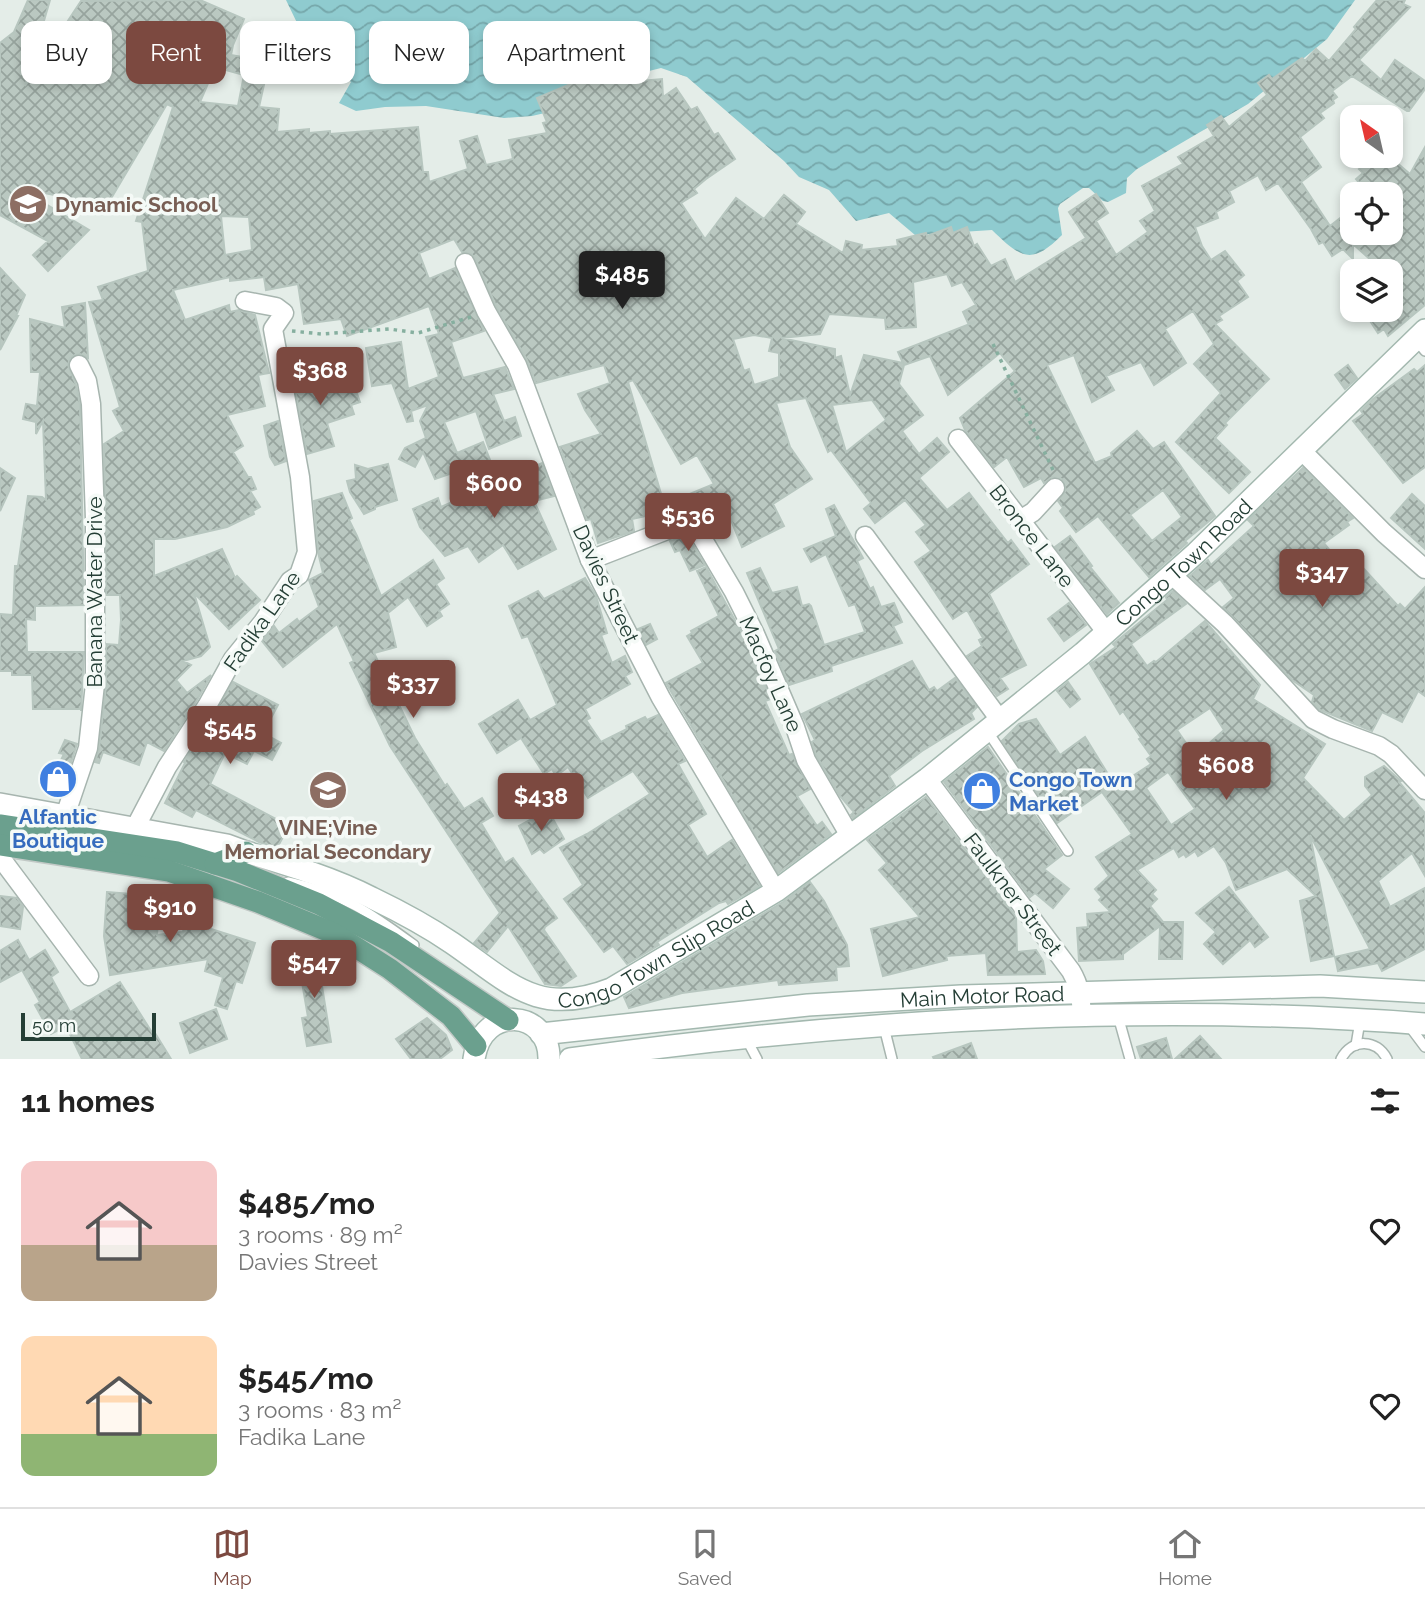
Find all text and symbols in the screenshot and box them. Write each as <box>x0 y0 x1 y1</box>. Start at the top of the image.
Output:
chip: Buy <box>21 21 112 84</box>
chip: Rent <box>126 21 226 84</box>
chip: Filters <box>240 21 355 84</box>
chip: New <box>369 21 469 84</box>
chip: Apartment <box>483 21 650 84</box>
north arrow <box>1340 105 1404 168</box>
map controls <box>1340 105 1403 322</box>
button: locate <box>1340 182 1403 245</box>
school or university icon: Dynamic School <box>7 183 49 225</box>
place label: Dynamic School <box>55 192 218 217</box>
pin: $485 <box>581 252 663 311</box>
button: layers <box>1340 259 1403 322</box>
text: $485 <box>595 260 649 287</box>
pin: $368 <box>279 348 361 407</box>
text: $368 <box>292 356 348 383</box>
pin: $600 <box>453 461 535 520</box>
text: $600 <box>466 469 522 496</box>
street label: Bronce Lane <box>984 480 1080 592</box>
street label: Congo Town Road <box>1110 493 1257 631</box>
pin: $536 <box>647 494 729 553</box>
street label: Banana Water Drive <box>82 496 107 688</box>
text: $536 <box>661 502 715 529</box>
street label: Davies Street <box>568 521 644 647</box>
pin: $347 <box>1281 550 1363 609</box>
text: $347 <box>1295 558 1349 585</box>
street label: Fadika Lane <box>218 566 306 676</box>
street label: Macfoy Lane <box>734 612 808 736</box>
pin: $337 <box>372 660 454 720</box>
text: $337 <box>386 669 440 696</box>
pin: $545 <box>189 706 271 766</box>
text: $545 <box>203 715 257 742</box>
pin: $608 <box>1185 742 1267 802</box>
text: $608 <box>1198 751 1254 778</box>
shop icon: Alfantic Boutique <box>37 758 79 800</box>
place label: Congo Town Market <box>1009 767 1133 816</box>
school or university icon: VINE;Vine Memorial Secondary <box>307 769 349 811</box>
shop icon: Congo Town Market <box>961 770 1003 812</box>
pin: $438 <box>500 774 582 833</box>
text: $438 <box>514 782 568 809</box>
place label: Alfantic Boutique <box>12 804 105 853</box>
place label: VINE;Vine Memorial Secondary <box>224 815 432 864</box>
street label: Faulkner Street <box>959 828 1067 960</box>
pin: $910 <box>129 884 211 944</box>
text: $910 <box>143 893 197 920</box>
street label: Congo Town Slip Road <box>557 895 758 1012</box>
pin: $547 <box>273 940 355 1000</box>
text: $547 <box>287 949 341 976</box>
street label: Main Motor Road <box>899 981 1065 1012</box>
scale bar <box>21 1010 156 1042</box>
text: 50 m <box>32 1014 76 1036</box>
icon: filters <box>1366 1082 1404 1120</box>
text: 11 homes <box>21 1084 155 1119</box>
text: $485/mo <box>238 1186 375 1221</box>
icon: home <box>77 1189 161 1273</box>
icon: heart <box>1366 1212 1404 1250</box>
text: 3 rooms · 89 m² <box>238 1221 403 1248</box>
text: Davies Street <box>238 1248 378 1275</box>
text: $545/mo <box>238 1361 373 1396</box>
icon: home <box>77 1364 161 1448</box>
icon: heart <box>1366 1387 1404 1425</box>
text: 3 rooms · 83 m² <box>238 1396 401 1423</box>
text: Fadika Lane <box>238 1423 365 1450</box>
tab: Map <box>213 1525 252 1589</box>
tab: Saved <box>678 1525 732 1589</box>
tab: Home <box>1158 1525 1212 1589</box>

